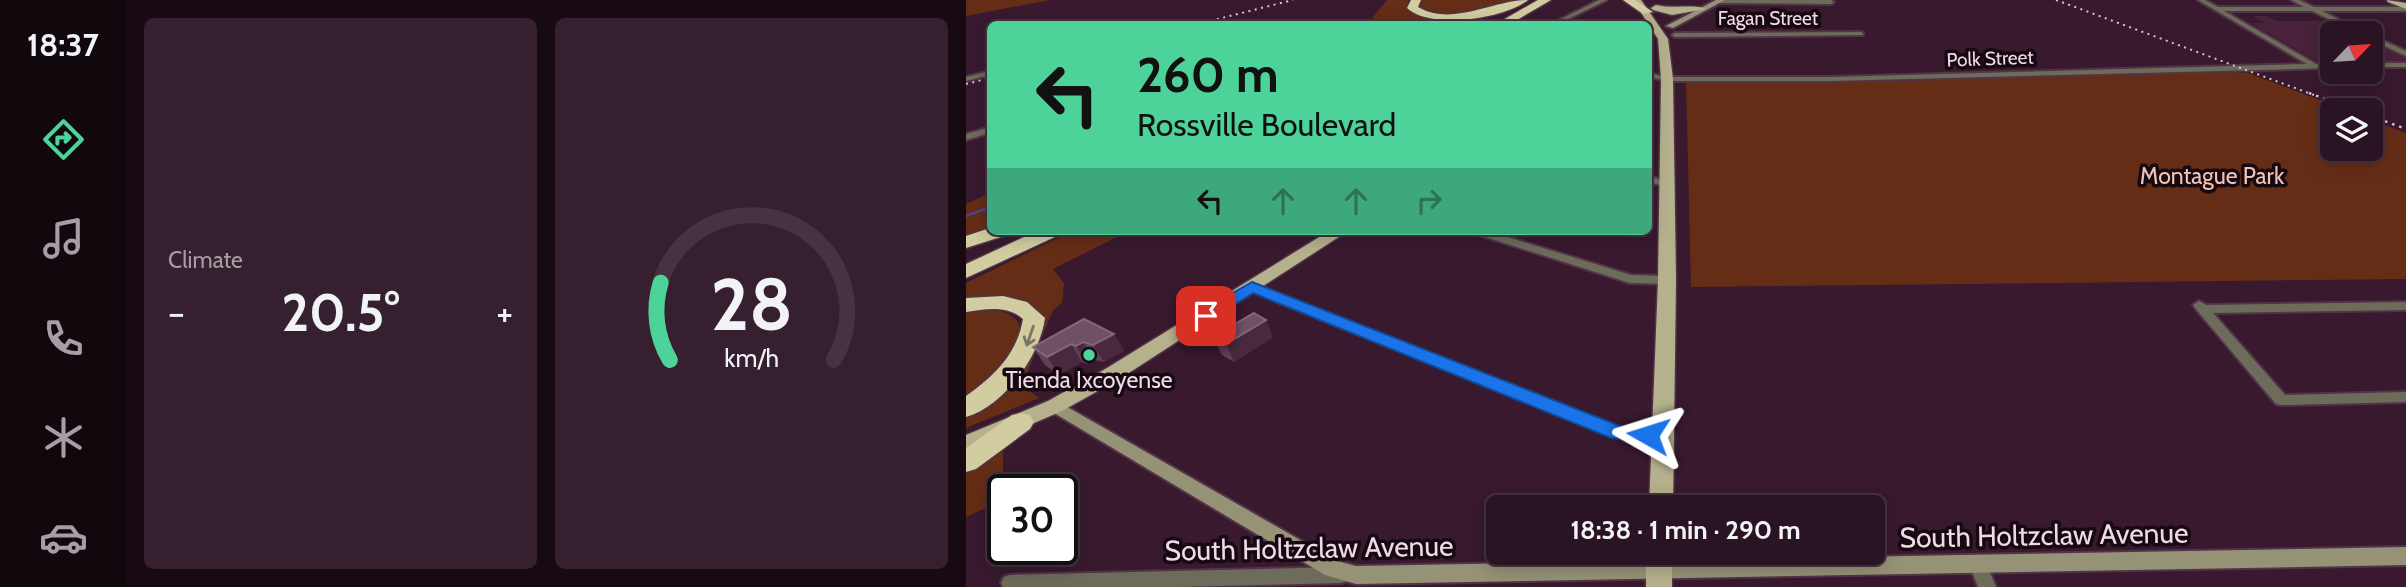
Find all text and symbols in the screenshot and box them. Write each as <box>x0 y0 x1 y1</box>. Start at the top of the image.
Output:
street label: Fagan Street <box>1718 7 1819 30</box>
north arrow <box>2320 21 2384 84</box>
map controls <box>2320 21 2383 161</box>
text: 18:37 <box>27 25 99 64</box>
text: 260 m <box>1137 45 1279 104</box>
street label: Polk Street <box>1946 45 2035 72</box>
icon: left <box>1022 49 1113 140</box>
button: layers <box>2320 98 2383 161</box>
text: Rossville Boulevard <box>1137 105 1396 144</box>
icon: directions <box>39 115 88 164</box>
park label: Montague Park <box>2140 162 2285 190</box>
icon: left <box>1191 182 1229 220</box>
icon: ahead <box>1264 182 1302 220</box>
icon: ahead <box>1337 182 1375 220</box>
icon: right <box>1410 182 1448 220</box>
icon: music <box>39 214 88 263</box>
text: Climate <box>168 246 243 274</box>
text: 28 <box>710 260 793 348</box>
text: 20.5° <box>281 281 400 344</box>
pin <box>1176 286 1236 346</box>
text: − <box>168 289 185 336</box>
text: + <box>496 289 513 336</box>
icon: arrive <box>1187 297 1225 335</box>
icon: phone <box>39 314 88 363</box>
one-way arrow <box>1023 325 1035 347</box>
text: km/h <box>724 342 779 372</box>
marker: Tienda Ixcoyense <box>1081 347 1097 363</box>
place label: Tienda Ixcoyense <box>1006 366 1173 394</box>
position arrow <box>1611 398 1685 472</box>
icon: climate <box>39 413 88 462</box>
speed limit sign: 30 <box>987 474 1078 565</box>
icon: car <box>39 513 88 562</box>
text: 18:38 · 1 min · 290 m <box>1570 514 1801 546</box>
street label: South Holtzclaw Avenue <box>1899 515 2189 555</box>
street label: South Holtzclaw Avenue <box>1164 528 1454 568</box>

